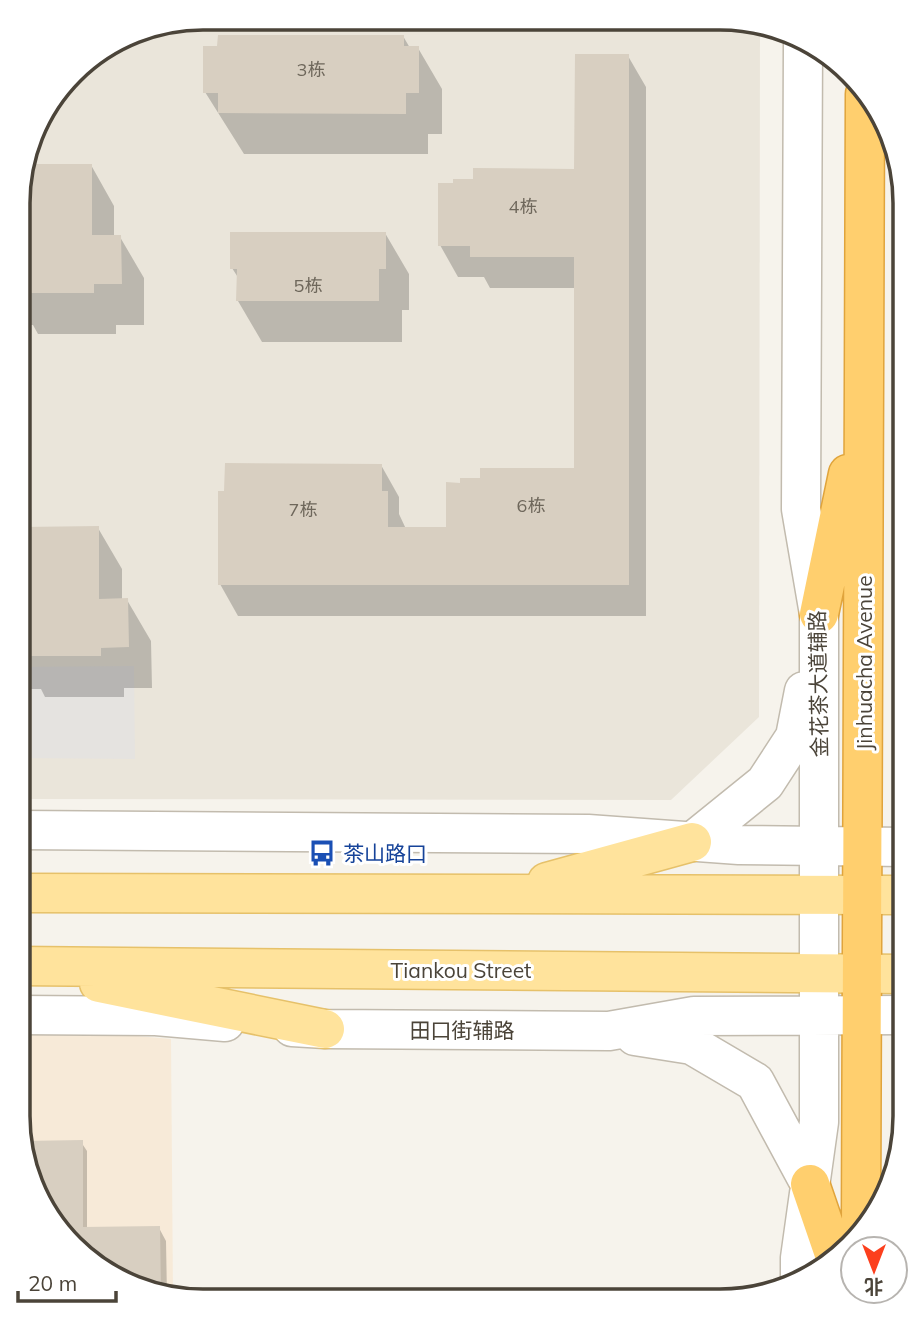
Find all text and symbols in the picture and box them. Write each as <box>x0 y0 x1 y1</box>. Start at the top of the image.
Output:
house number: 3栋 <box>297 58 325 81</box>
house number: 4栋 <box>509 195 537 218</box>
house number: 5栋 <box>294 274 322 297</box>
house number: 6栋 <box>517 494 545 517</box>
house number: 7栋 <box>289 498 317 521</box>
street label: Jinhuacha Avenue <box>851 575 877 751</box>
street label: 金花茶大道辅路 <box>804 610 832 758</box>
bus stop icon: 茶山路口 <box>307 838 337 868</box>
place label: 茶山路口 <box>343 840 427 866</box>
street label: Tiankou Street <box>391 957 531 983</box>
street label: 田口街辅路 <box>410 1017 515 1043</box>
north arrow <box>839 1235 909 1305</box>
scale bar <box>18 1260 116 1304</box>
text: 20 m <box>28 1270 77 1296</box>
text: 北 <box>864 1275 884 1299</box>

